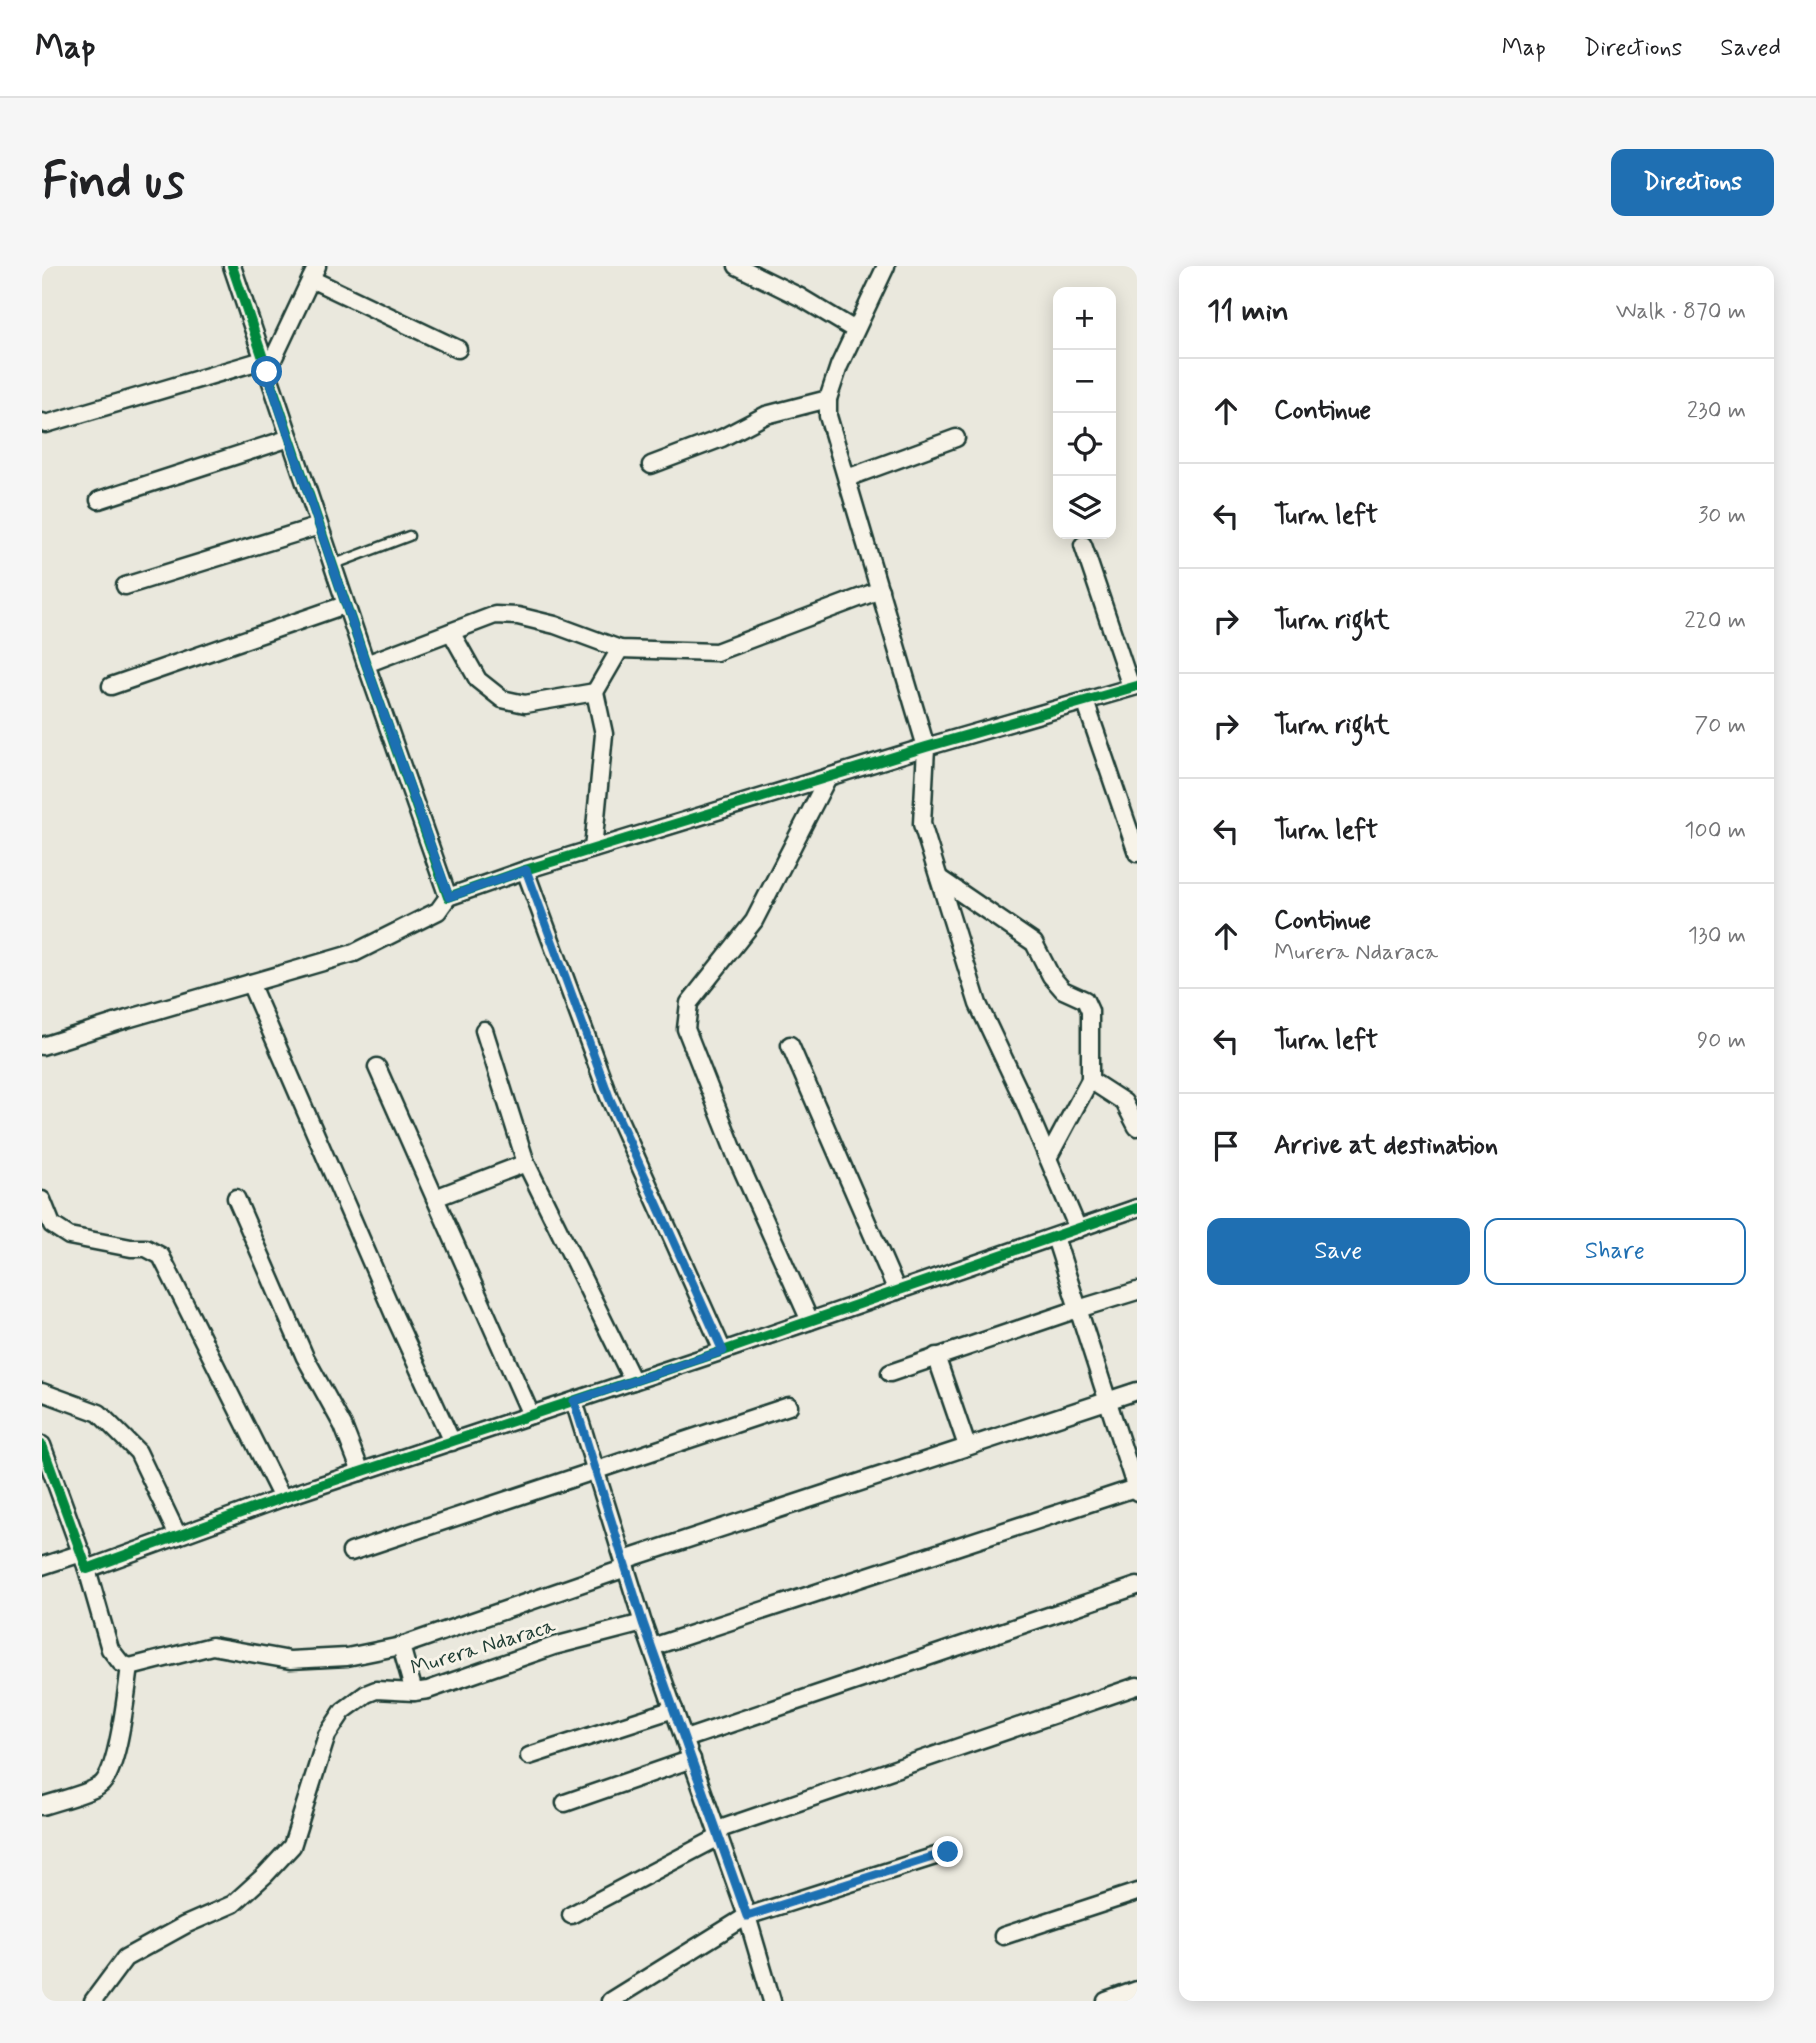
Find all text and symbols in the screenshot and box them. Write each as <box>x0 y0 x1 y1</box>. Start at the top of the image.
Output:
text: Map <box>35 26 95 70</box>
text: Map <box>1502 33 1546 64</box>
text: Directions <box>1584 33 1682 64</box>
text: Saved <box>1720 33 1781 64</box>
button: Directions <box>1611 149 1774 216</box>
text: Find us <box>42 150 185 215</box>
map controls <box>1053 287 1116 539</box>
button: + <box>1053 287 1116 350</box>
text: 11 min <box>1207 292 1289 331</box>
text: Walk · 870 m <box>1616 297 1746 327</box>
button: − <box>1053 350 1116 413</box>
route start <box>251 356 282 387</box>
icon: ahead <box>1207 392 1245 430</box>
text: Continue <box>1274 394 1371 428</box>
text: 230 m <box>1687 396 1746 426</box>
button: locate <box>1053 413 1116 476</box>
button: layers <box>1053 476 1116 539</box>
icon: left <box>1207 497 1245 535</box>
text: Turn left <box>1274 499 1378 533</box>
text: 30 m <box>1698 501 1746 531</box>
icon: right <box>1207 602 1245 640</box>
text: Turn right <box>1274 604 1390 638</box>
text: 220 m <box>1684 606 1746 636</box>
icon: right <box>1207 707 1245 745</box>
text: Turn right <box>1274 709 1390 743</box>
text: 70 m <box>1694 711 1746 741</box>
icon: left <box>1207 812 1245 850</box>
text: Turn left <box>1274 814 1378 848</box>
text: 100 m <box>1684 816 1746 846</box>
text: Continue <box>1274 904 1371 938</box>
icon: ahead <box>1207 917 1245 955</box>
text: 130 m <box>1688 921 1746 951</box>
text: Murera Ndaraca <box>1274 938 1438 968</box>
icon: left <box>1207 1022 1245 1060</box>
text: Turn left <box>1274 1024 1378 1058</box>
text: 90 m <box>1697 1026 1746 1056</box>
icon: arrive <box>1207 1127 1245 1165</box>
text: Arrive at destination <box>1274 1129 1498 1163</box>
button: Save <box>1207 1218 1470 1285</box>
button: Share <box>1484 1218 1746 1285</box>
street label: Murera Ndaraca <box>407 1612 559 1682</box>
route end <box>932 1836 963 1867</box>

